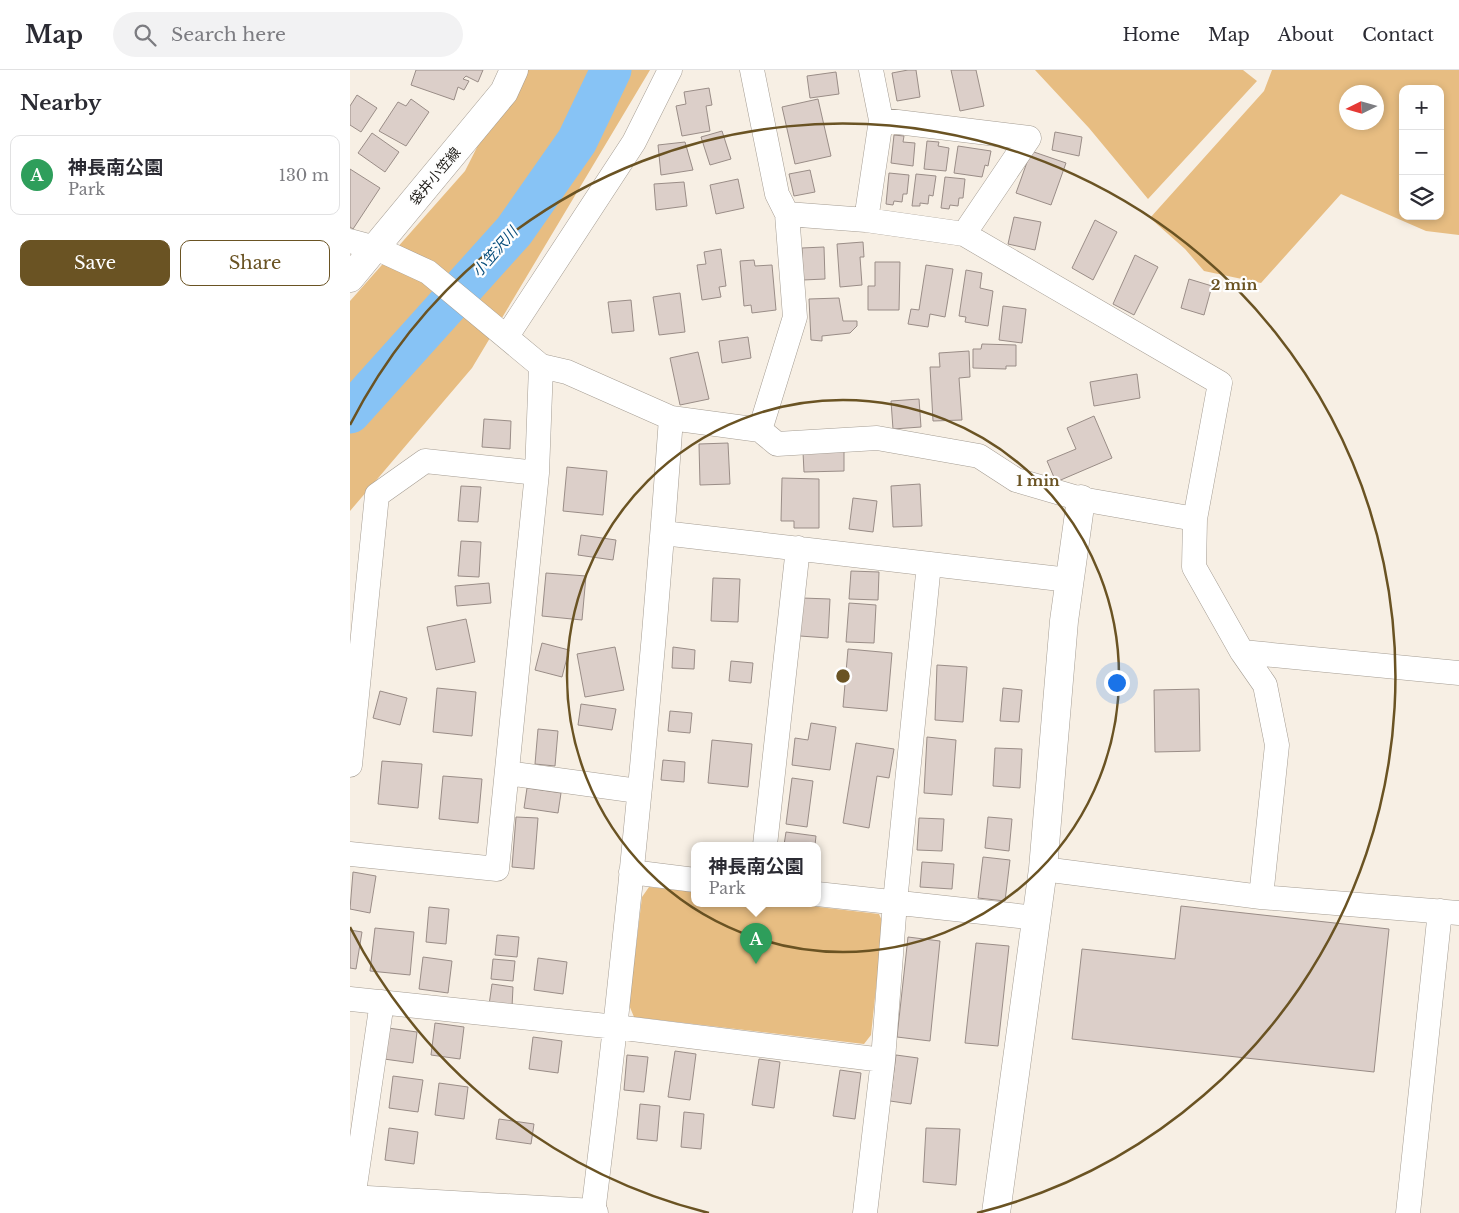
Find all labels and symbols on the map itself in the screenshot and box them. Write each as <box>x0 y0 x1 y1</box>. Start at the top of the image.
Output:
north arrow <box>1339 85 1384 130</box>
street label: 袋井小笠線 <box>406 143 464 209</box>
water label: 小笠沢川 <box>468 221 523 281</box>
text: 2 min <box>1211 275 1257 294</box>
text: 1 min <box>1016 471 1060 490</box>
centre of rings <box>834 667 852 685</box>
your location <box>1104 670 1130 696</box>
pin: A <box>740 923 772 964</box>

